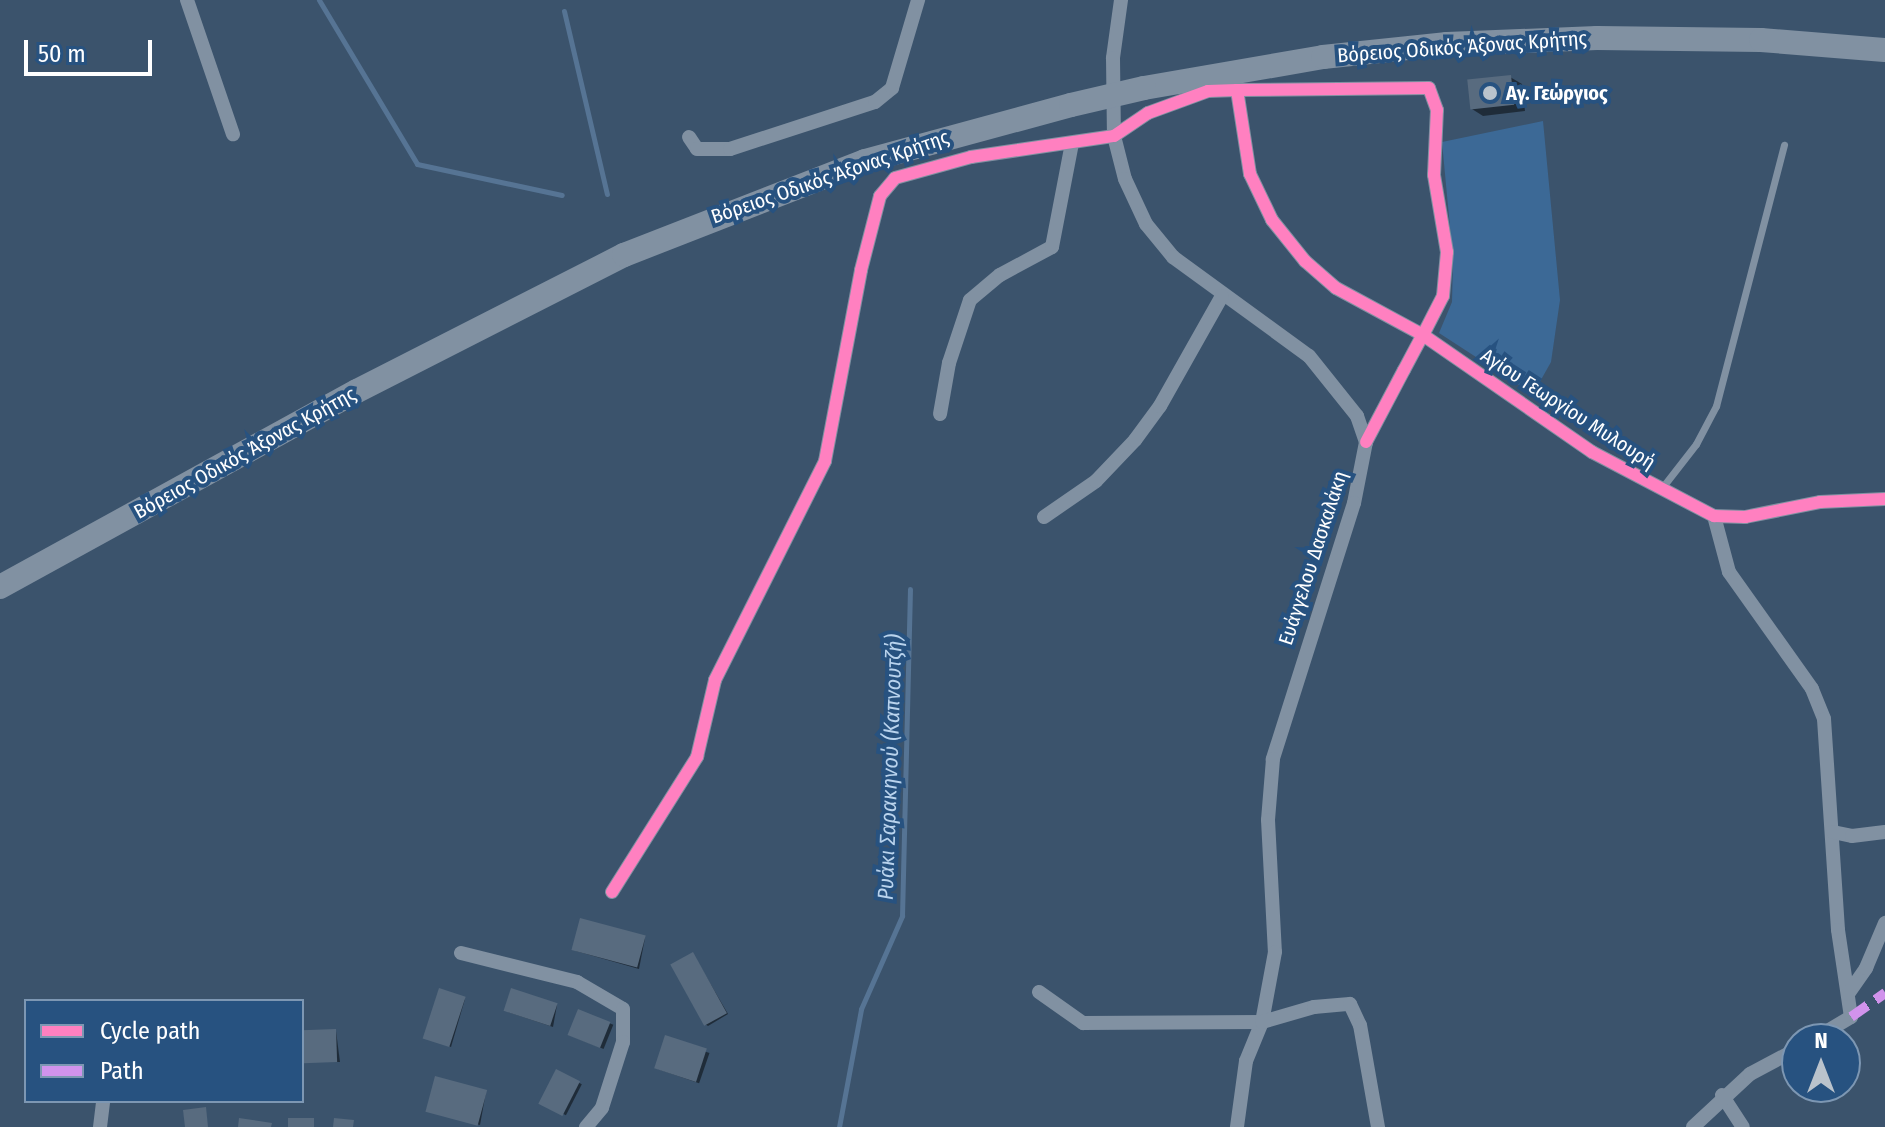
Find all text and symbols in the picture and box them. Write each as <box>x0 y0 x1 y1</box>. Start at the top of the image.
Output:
scale bar <box>28 24 156 74</box>
street label: Βόρειος Οδικός Άξονας Κρήτης <box>1337 26 1587 68</box>
text: 50 m <box>38 40 86 68</box>
place label: Αγ. Γεώργιος <box>1506 81 1608 105</box>
marker: Αγ. Γεώργιος <box>1481 84 1499 102</box>
street label: Βόρειος Οδικός Άξονας Κρήτης <box>708 125 952 229</box>
street label: Αγίου Γεωργίου Μυλουρή <box>1476 344 1660 474</box>
street label: Βόρειος Οδικός Άξονας Κρήτης <box>130 382 360 524</box>
street label: Ευάγγελου Δασκαλάκη <box>1274 468 1352 648</box>
water label: Ρυάκι Σαρακηνού (Καπνουτζή) <box>872 634 908 900</box>
legend <box>24 999 304 1103</box>
text: Cycle path <box>100 1017 200 1045</box>
north arrow <box>1781 1023 1861 1103</box>
text: N <box>1814 1027 1828 1054</box>
text: Path <box>100 1057 144 1085</box>

